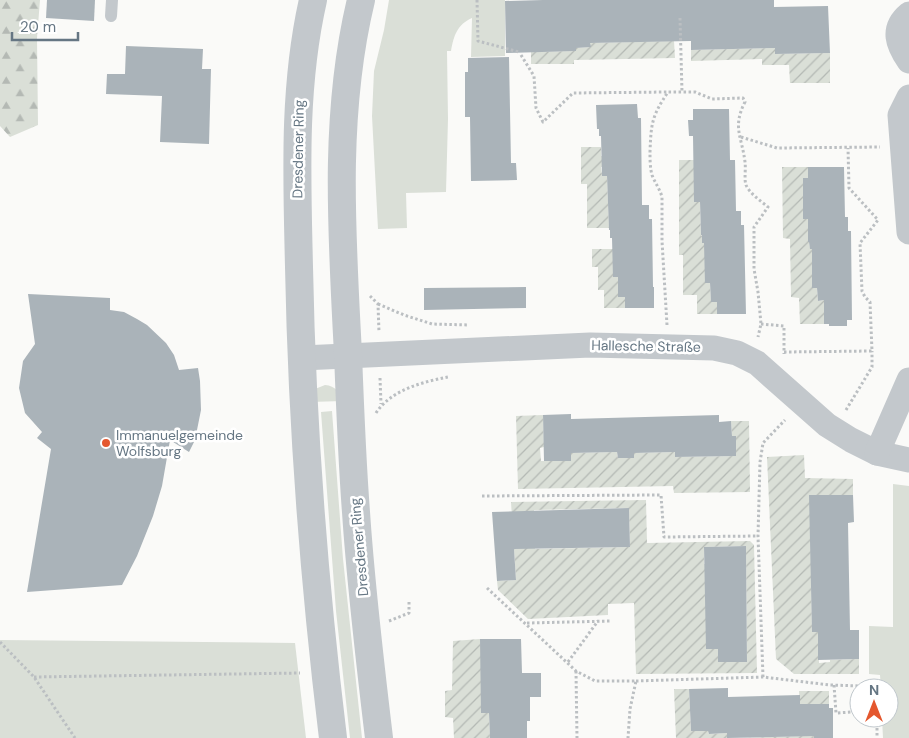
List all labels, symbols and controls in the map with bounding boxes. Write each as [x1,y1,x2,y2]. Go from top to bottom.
scale bar [12,10,79,42]
text: 20 m [20,17,56,37]
street label: Dresdener Ring [288,99,308,198]
street label: Hallesche Straße [591,336,701,356]
place label: Immanuelgemeinde Wolfsburg [116,426,243,460]
marker: Immanuelgemeinde Wolfsburg [100,437,112,449]
street label: Dresdener Ring [346,497,372,597]
north arrow [849,678,899,728]
text: N [869,681,879,699]

